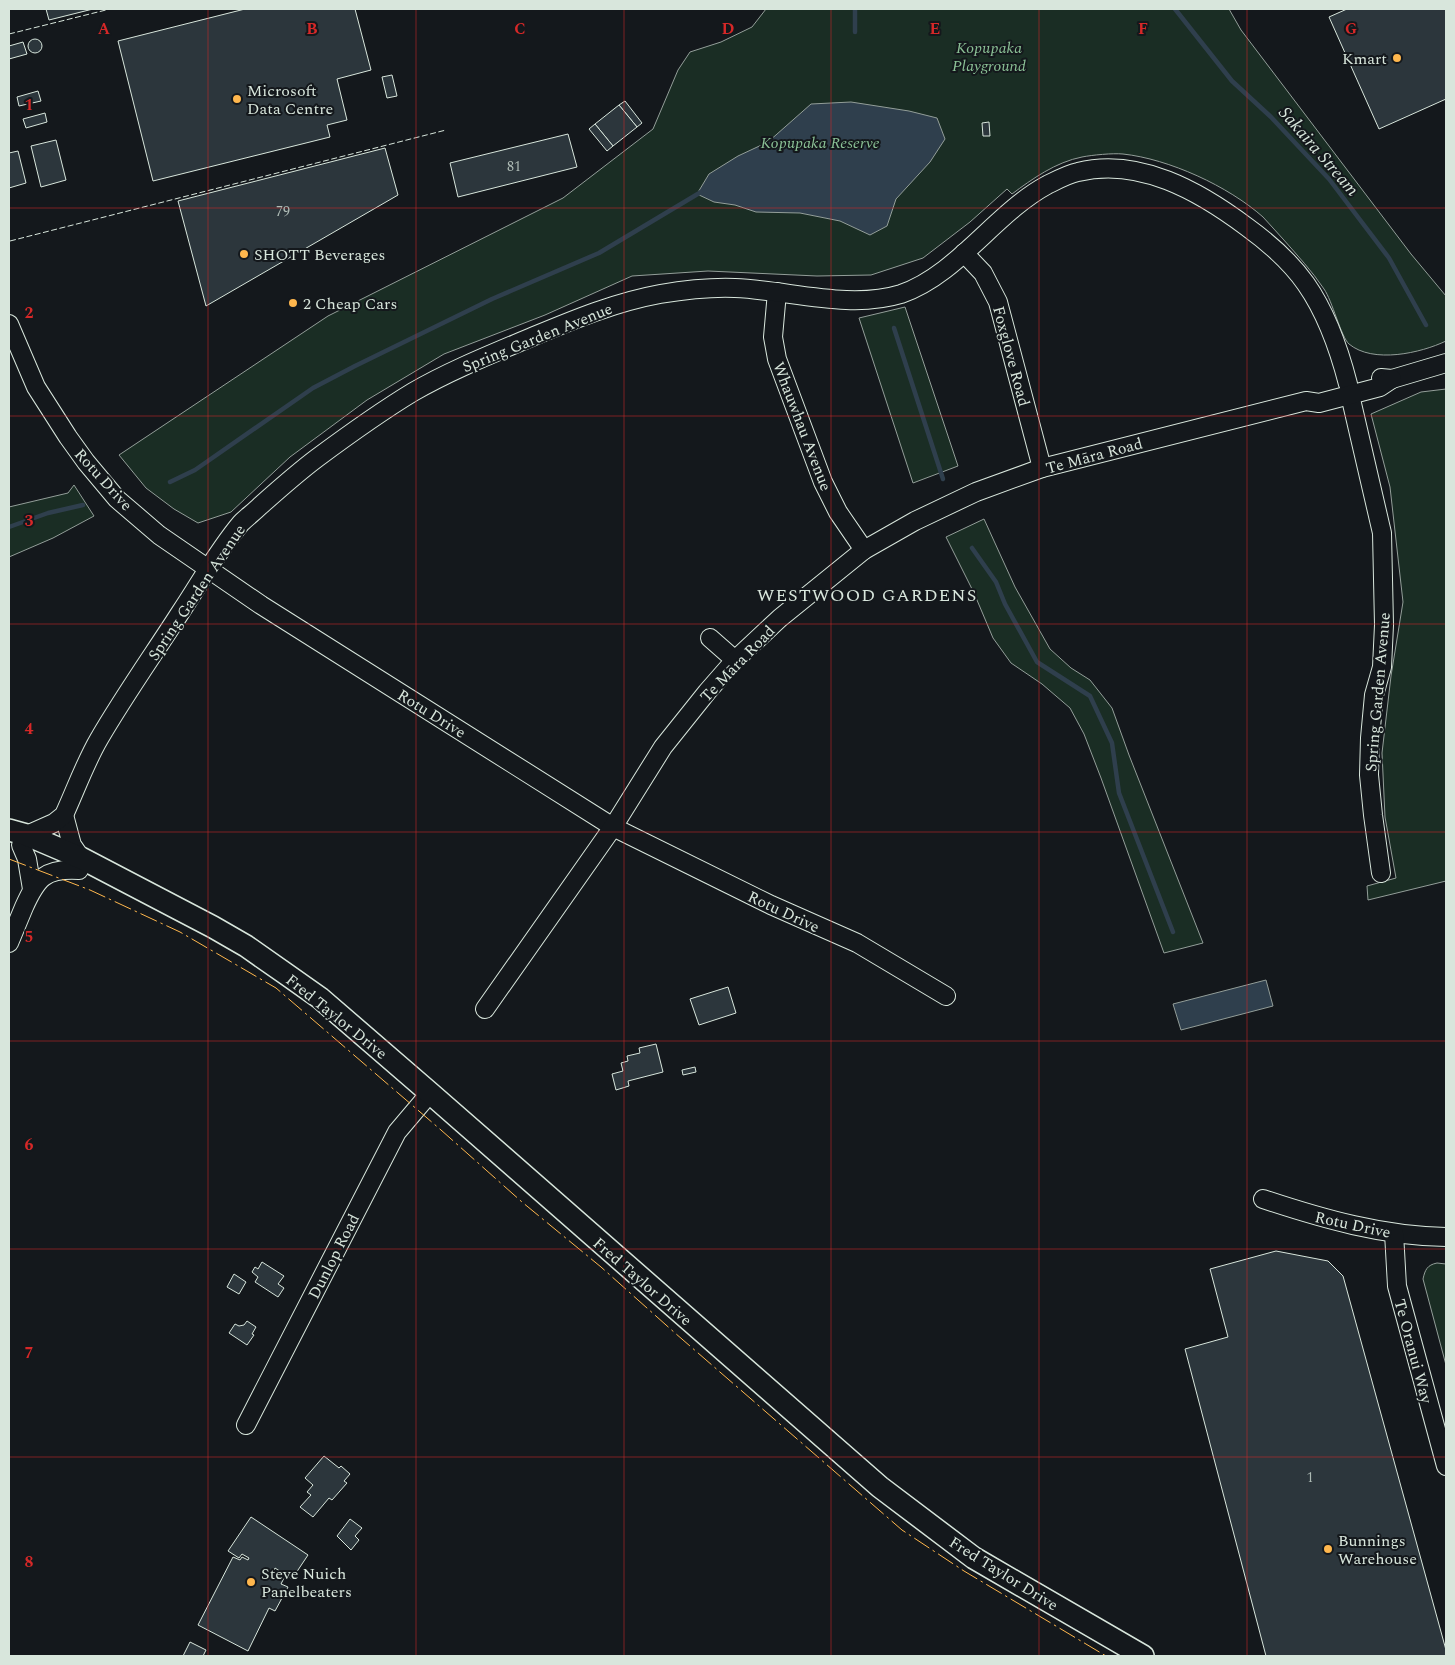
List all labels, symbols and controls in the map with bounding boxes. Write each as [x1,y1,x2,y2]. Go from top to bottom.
text: A [98,17,111,41]
text: B [306,17,318,41]
text: C [514,17,526,41]
text: D [722,17,735,41]
text: E [930,17,940,41]
text: F [1138,17,1148,41]
text: G [1345,17,1357,41]
park label: Kopupaka Playground [952,36,1026,78]
place label: Kmart [1342,47,1387,71]
marker: Kmart [1391,52,1403,64]
place label: Microsoft Data Centre [247,79,333,121]
text: 1 [25,93,33,117]
marker: Microsoft Data Centre [231,93,243,105]
water label: Sakaira Stream [1272,100,1365,202]
park label: Kopupaka Reserve [760,131,880,155]
house number: 81 [507,156,521,177]
house number: 79 [276,201,290,222]
place label: SHOTT Beverages [254,243,385,267]
marker: SHOTT Beverages [238,248,250,260]
place label: 2 Cheap Cars [303,292,397,316]
marker: 2 Cheap Cars [287,297,299,309]
street label: Spring Garden Avenue [459,297,616,379]
text: 2 [25,301,34,325]
street label: Foxglove Road [986,303,1036,409]
street label: Whauwhau Avenue [766,358,838,494]
street label: Te Māra Road [1043,432,1145,480]
street label: Rotu Drive [69,443,138,516]
text: 3 [25,509,34,533]
street label: Spring Garden Avenue [142,519,252,666]
district label: WESTWOOD GARDENS [757,582,977,609]
street label: Spring Garden Avenue [1359,611,1397,773]
street label: Te Māra Road [695,620,781,708]
street label: Rotu Drive [392,683,470,744]
text: 4 [25,717,34,741]
street label: Rotu Drive [744,885,824,939]
text: 5 [25,925,33,949]
street label: Fred Taylor Drive [280,968,392,1065]
text: 6 [25,1133,34,1157]
street label: Rotu Drive [1313,1205,1393,1245]
street label: Dunlop Road [302,1209,366,1303]
street label: Fred Taylor Drive [587,1232,697,1332]
street label: Te Oranui Way [1388,1296,1439,1407]
text: 7 [25,1341,34,1365]
house number: 1 [1307,1467,1314,1488]
place label: Bunnings Warehouse [1338,1529,1417,1571]
street label: Fred Taylor Drive [944,1531,1063,1617]
marker: Bunnings Warehouse [1322,1543,1334,1555]
text: 8 [25,1550,34,1574]
place label: Steve Nuich Panelbeaters [261,1562,352,1604]
marker: Steve Nuich Panelbeaters [245,1576,257,1588]

